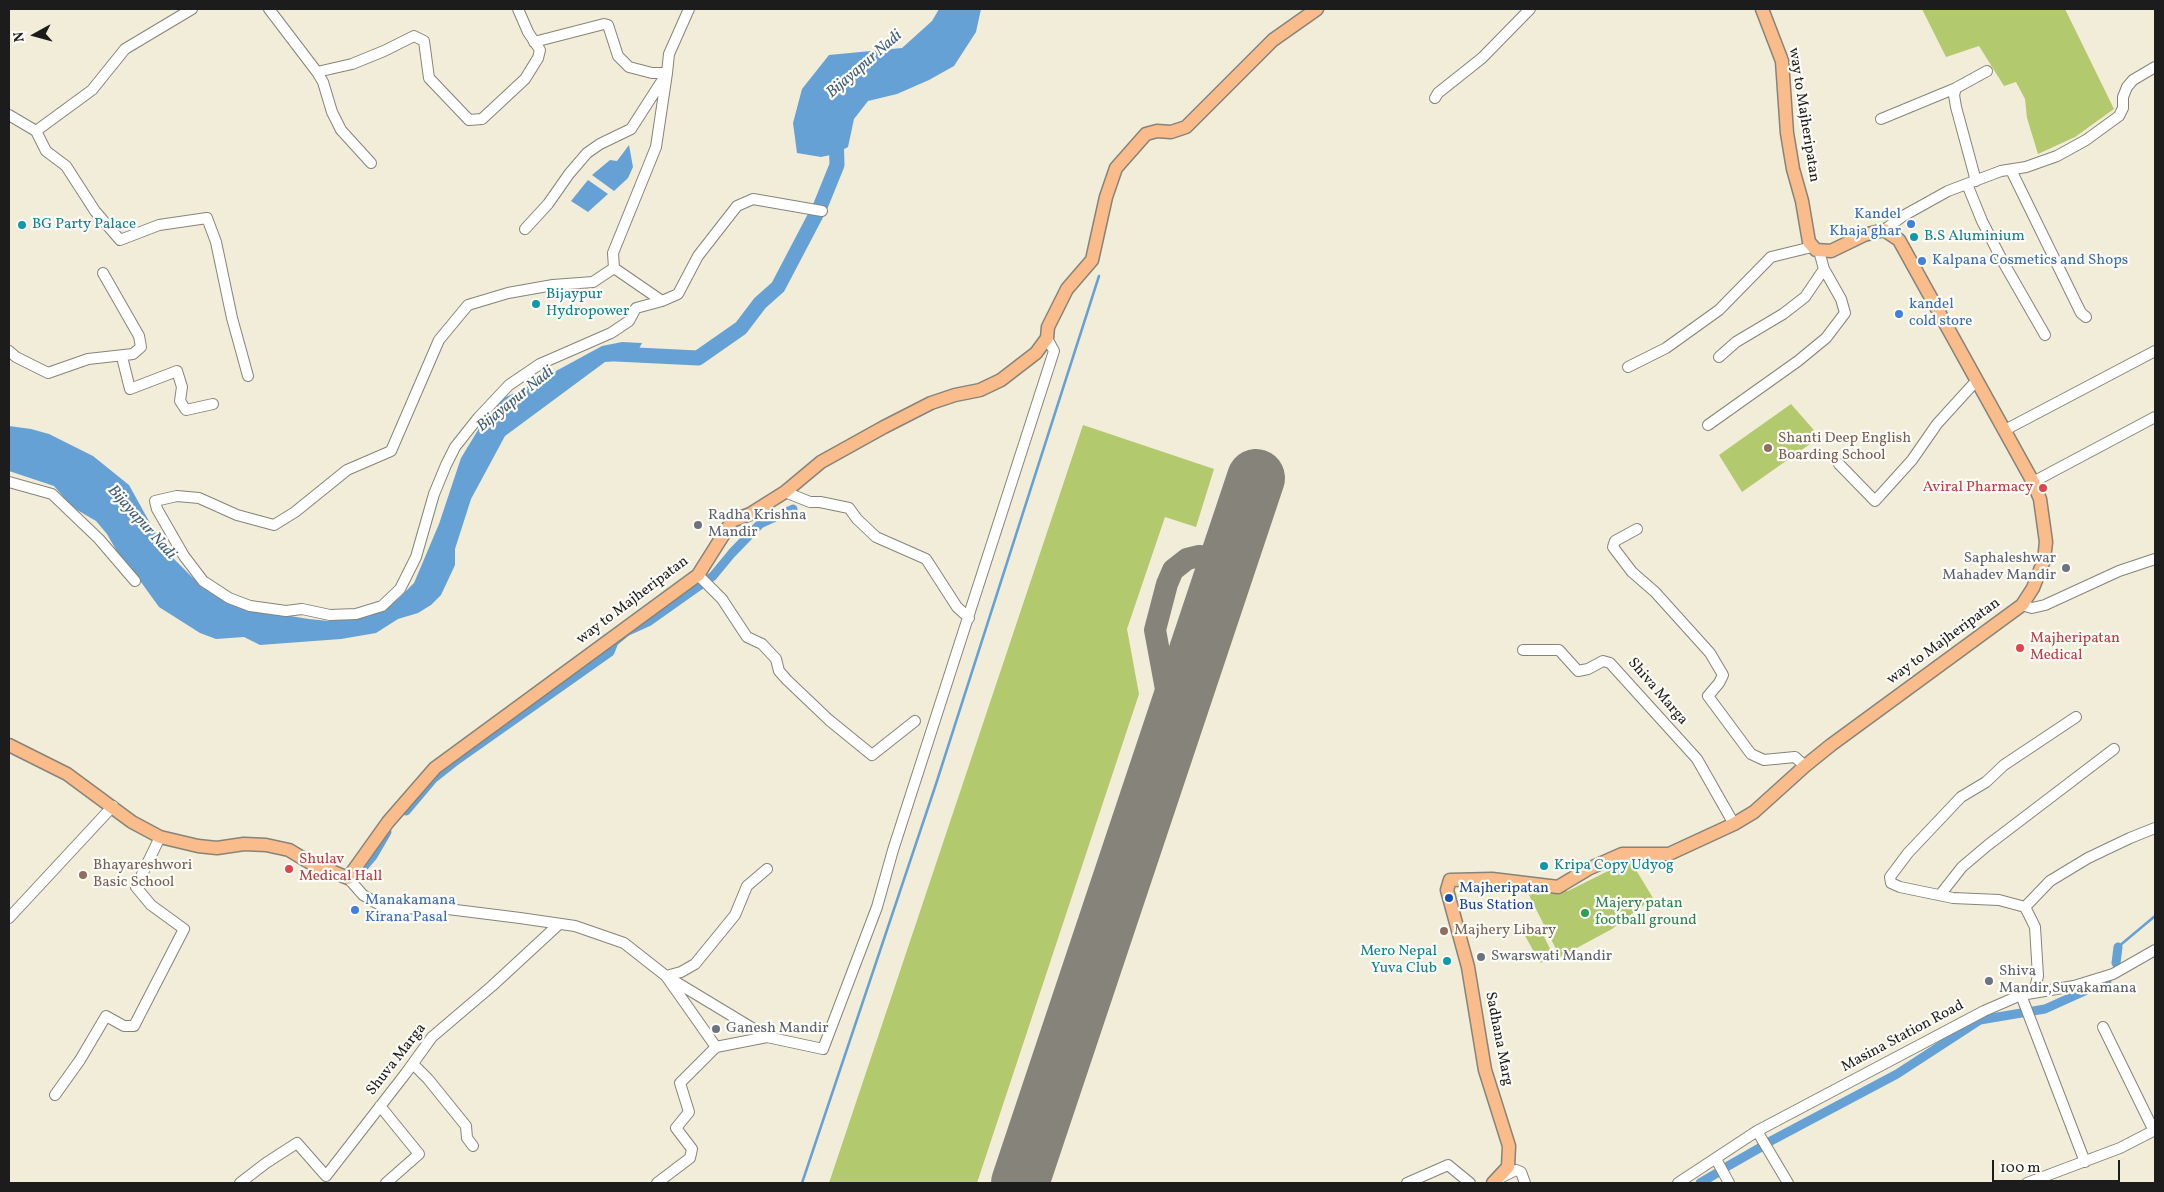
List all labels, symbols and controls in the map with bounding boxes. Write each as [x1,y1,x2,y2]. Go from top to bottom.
north arrow [10,10,60,60]
water label: Bijayapur Nadi [823,27,907,103]
text: N [10,31,30,43]
street label: way to Majheripatan [1783,46,1823,184]
place label: Kandel Khaja ghar [1829,206,1901,241]
place label: BG Party Palace [32,216,136,234]
marker: Kandel Khaja ghar [1905,218,1917,230]
marker: BG Party Palace [16,219,28,231]
place label: B.S Aluminium [1924,228,2025,246]
marker: B.S Aluminium [1908,231,1920,243]
place label: Kalpana Cosmetics and Shops [1932,252,2128,270]
marker: Kalpana Cosmetics and Shops [1916,255,1928,267]
place label: Bijaypur Hydropower [546,286,629,321]
place label: kandel cold store [1909,296,1972,331]
marker: Bijaypur Hydropower [530,298,542,310]
marker: kandel cold store [1893,308,1905,320]
water label: Bijayapur Nadi [474,363,558,437]
place label: Shanti Deep English Boarding School [1778,430,1911,465]
marker: Shanti Deep English Boarding School [1762,442,1774,454]
place label: Aviral Pharmacy [1923,479,2033,497]
water label: Bijayapur Nadi [103,482,179,564]
marker: Aviral Pharmacy [2037,482,2049,494]
place label: Radha Krishna Mandir [708,507,806,542]
marker: Radha Krishna Mandir [692,519,704,531]
place label: Saphaleshwar Mahadev Mandir [1942,550,2056,585]
street label: way to Majheripatan [573,553,693,649]
marker: Saphaleshwar Mahadev Mandir [2060,562,2072,574]
street label: way to Majheripatan [1884,595,2004,689]
place label: Majheripatan Medical [2030,630,2120,665]
marker: Majheripatan Medical [2014,642,2026,654]
street label: Shiva Marga [1623,655,1691,729]
place label: Shulav Medical Hall [299,851,382,886]
place label: Bhayareshwori Basic School [93,857,192,892]
place label: Kripa Copy Udyog [1554,857,1674,875]
marker: Kripa Copy Udyog [1538,860,1550,872]
marker: Shulav Medical Hall [283,863,295,875]
marker: Bhayareshwori Basic School [77,869,89,881]
place label: Majheripatan Bus Station [1459,880,1549,915]
place label: Manakamana Kirana Pasal [365,892,456,927]
marker: Majheripatan Bus Station [1443,892,1455,904]
place label: Majery patan football ground [1595,895,1697,930]
marker: Manakamana Kirana Pasal [349,904,361,916]
marker: Majery patan football ground [1579,907,1591,919]
place label: Majhery Libary [1454,922,1556,940]
marker: Majhery Libary [1438,925,1450,937]
place label: Mero Nepal Yuva Club [1360,943,1437,978]
place label: Swarswati Mandir [1491,948,1612,966]
marker: Swarswati Mandir [1475,951,1487,963]
marker: Mero Nepal Yuva Club [1441,955,1453,967]
place label: Shiva Mandir,Suvakamana [1999,963,2136,998]
marker: Shiva Mandir,Suvakamana [1983,975,1995,987]
street label: Sadhana Marg [1480,990,1516,1088]
street label: Masina Station Road [1839,997,1967,1077]
street label: Shuva Marga [363,1020,431,1100]
place label: Ganesh Mandir [726,1020,829,1038]
marker: Ganesh Mandir [710,1023,722,1035]
scale bar [1994,1150,2122,1182]
text: 100 m [2000,1158,2040,1179]

